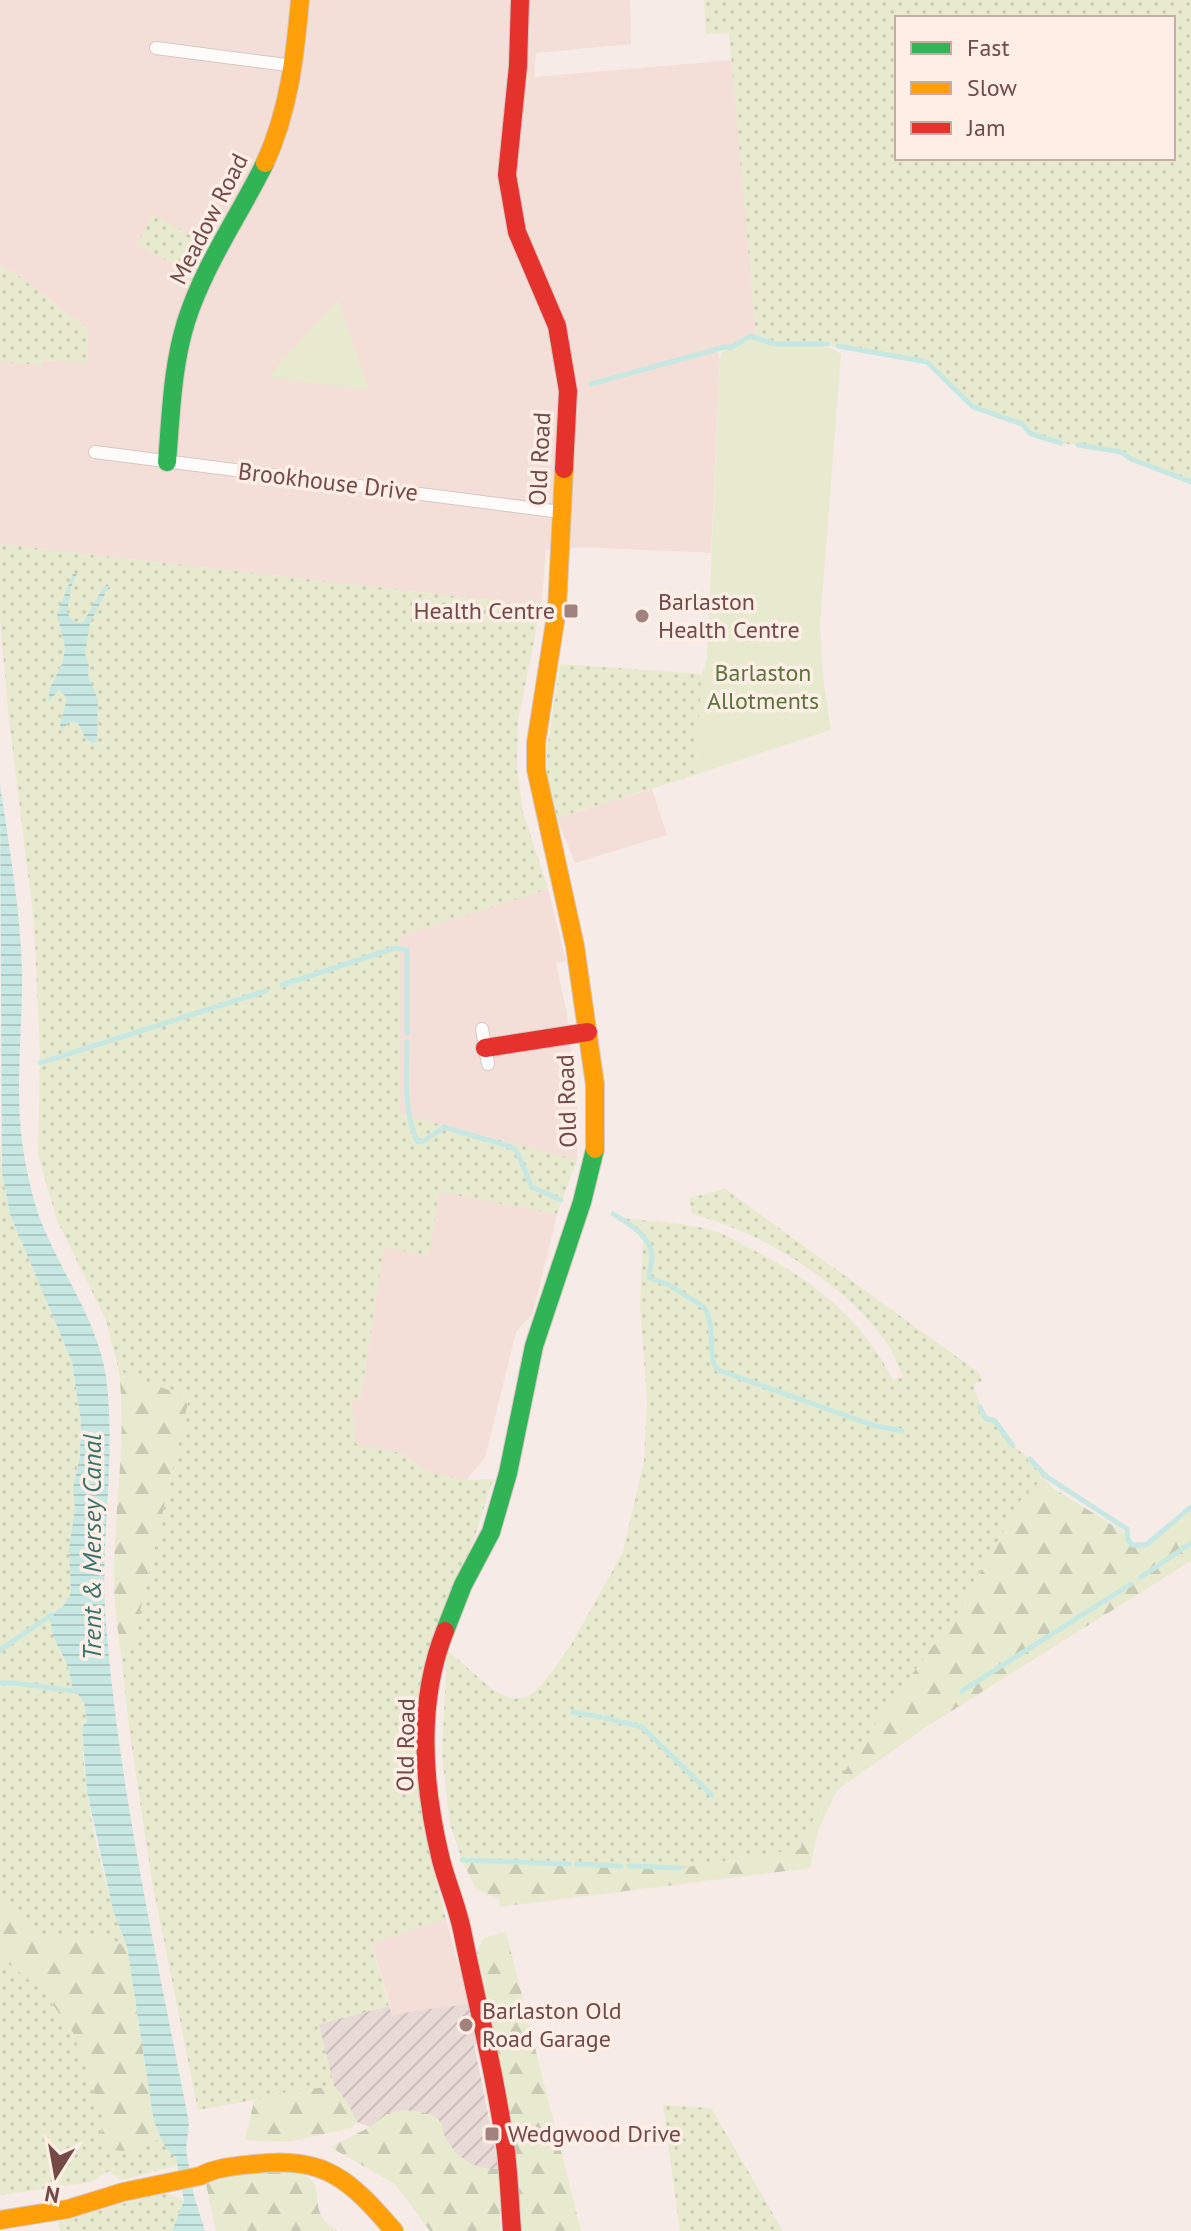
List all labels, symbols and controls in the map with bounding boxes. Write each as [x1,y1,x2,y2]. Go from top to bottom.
legend [895,16,1175,160]
text: Fast [967,32,1010,63]
text: Slow [967,72,1017,103]
text: Jam [966,112,1005,143]
street label: Meadow Road [162,148,255,289]
street label: Old Road [522,411,557,507]
street label: Brookhouse Drive [236,455,420,508]
place label: Barlaston Health Centre [658,586,800,645]
place label: Health Centre [413,595,555,626]
marker: Health Centre [562,602,580,620]
marker: Barlaston Health Centre [633,607,651,625]
park label: Barlaston Allotments [707,657,819,716]
street label: Old Road [549,1054,584,1148]
water label: Trent & Mersey Canal [75,1434,108,1660]
street label: Old Road [389,1698,422,1792]
place label: Barlaston Old Road Garage [482,1995,622,2054]
marker: Barlaston Old Road Garage [457,2016,475,2034]
place label: Wedgwood Drive [508,2118,681,2149]
marker: Wedgwood Drive [483,2125,501,2143]
north arrow [16,2135,96,2215]
text: N [42,2180,62,2210]

